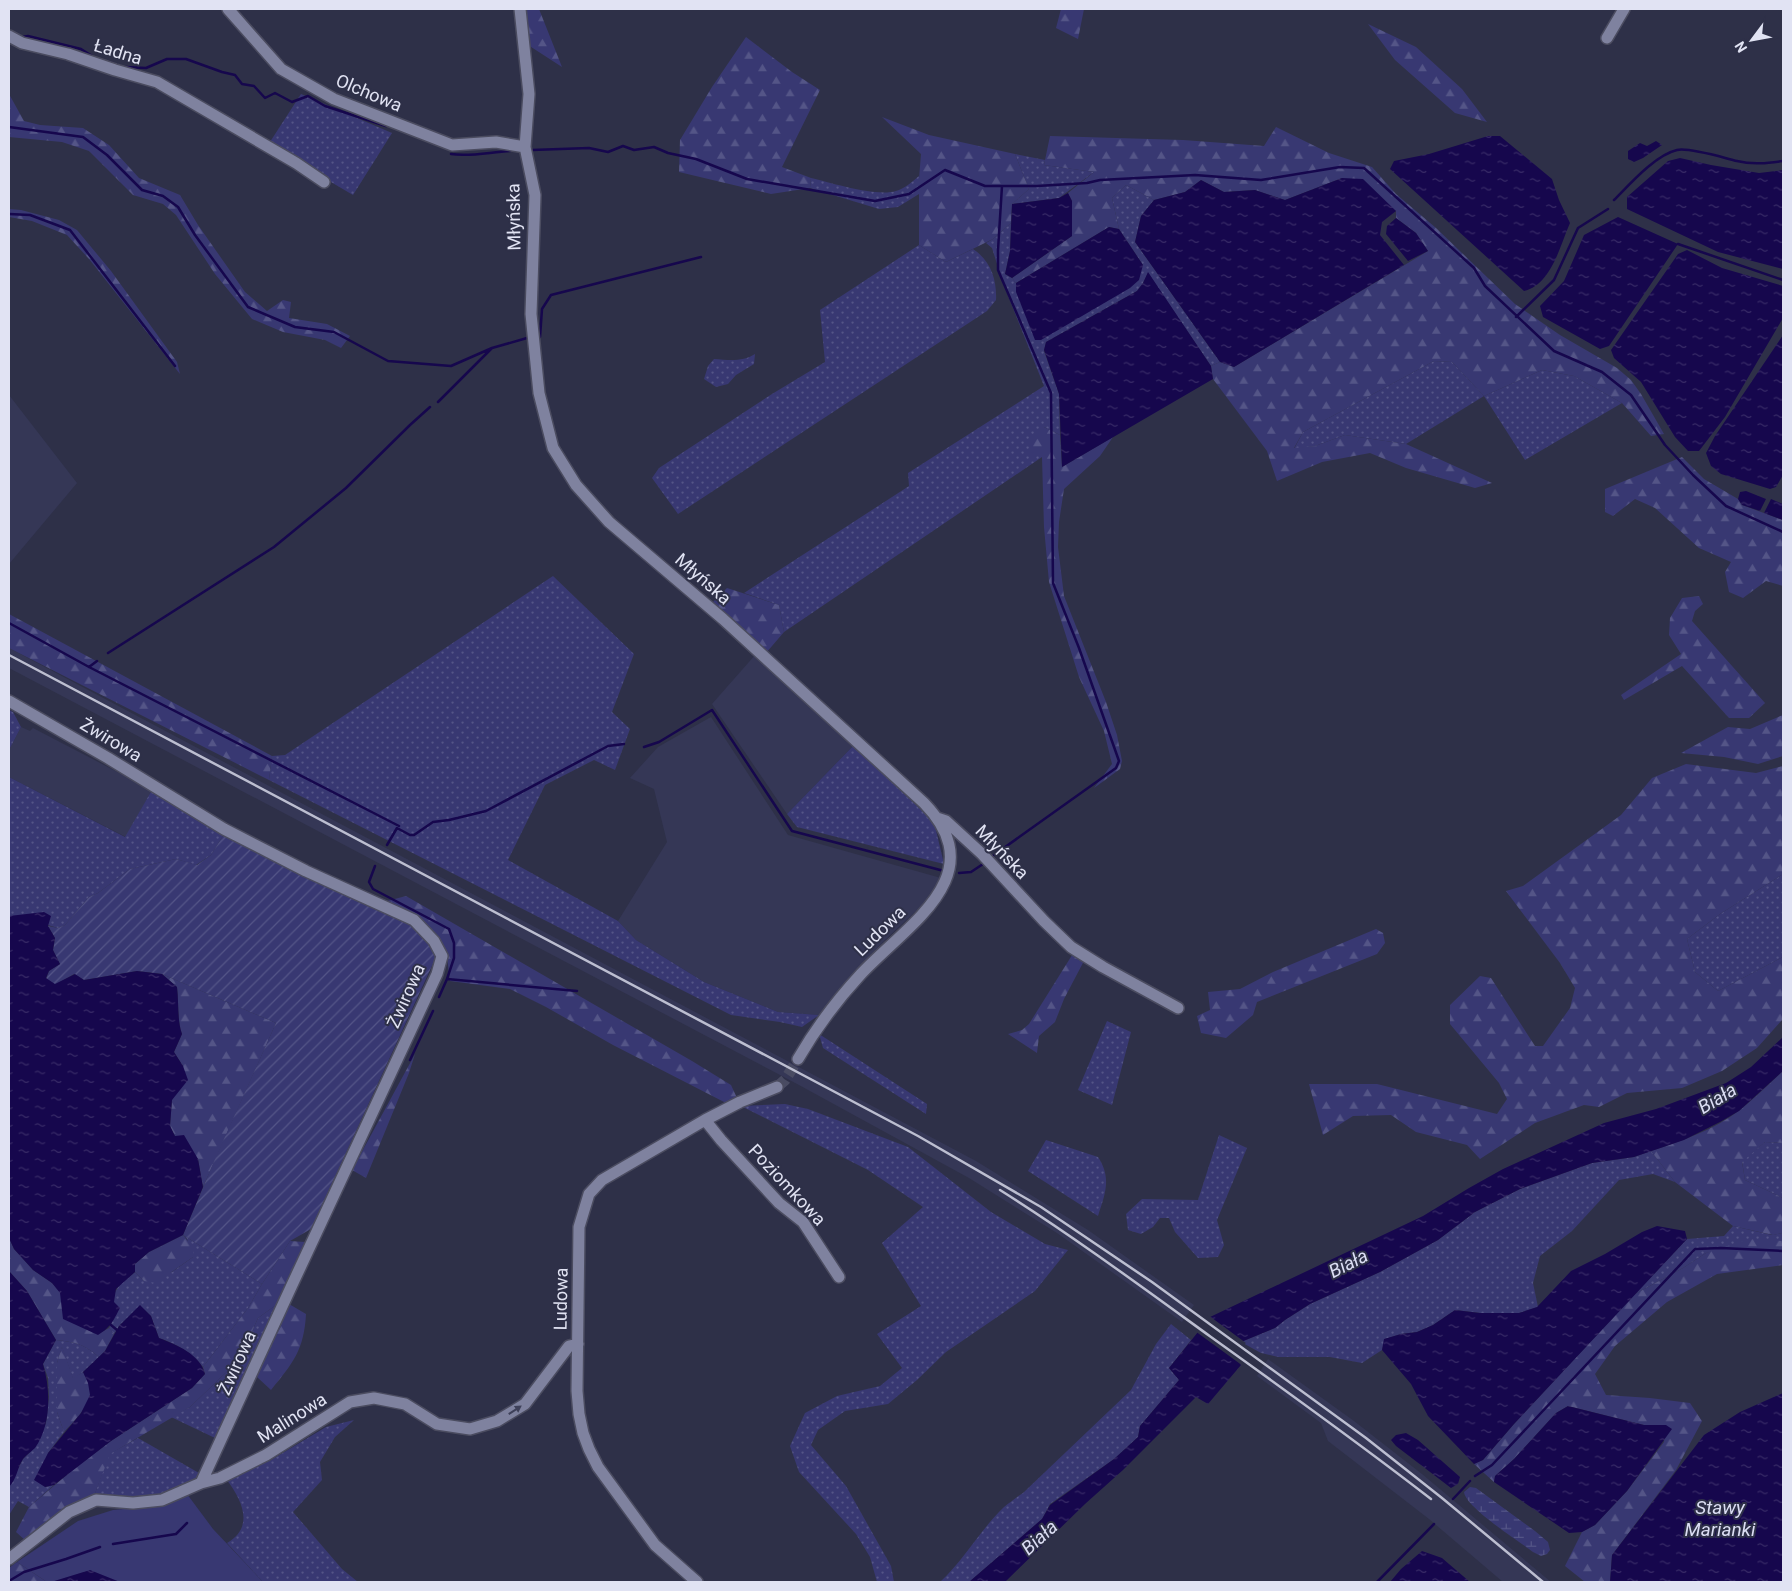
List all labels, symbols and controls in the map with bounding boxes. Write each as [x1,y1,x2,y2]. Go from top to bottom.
north arrow [1727,15,1777,65]
street label: Ładna [91,34,145,69]
text: N [1732,38,1750,55]
street label: Olchowa [333,69,405,116]
street label: Młyńska [502,183,525,251]
street label: Młyńska [671,549,736,609]
street label: Żwirowa [77,713,146,766]
street label: Młyńska [971,820,1033,883]
street label: Ludowa [850,901,910,960]
street label: Żwirowa [382,960,429,1031]
water label: Biała [1694,1078,1741,1119]
street label: Poziomkowa [744,1140,830,1230]
water label: Biała [1325,1244,1372,1283]
street label: Ludowa [549,1267,572,1331]
street label: Żwirowa [213,1327,260,1398]
street label: Malinowa [253,1388,330,1447]
one-way arrow [508,1406,521,1415]
water label: Stawy Marianki [1685,1496,1756,1541]
water label: Biała [1016,1515,1062,1560]

